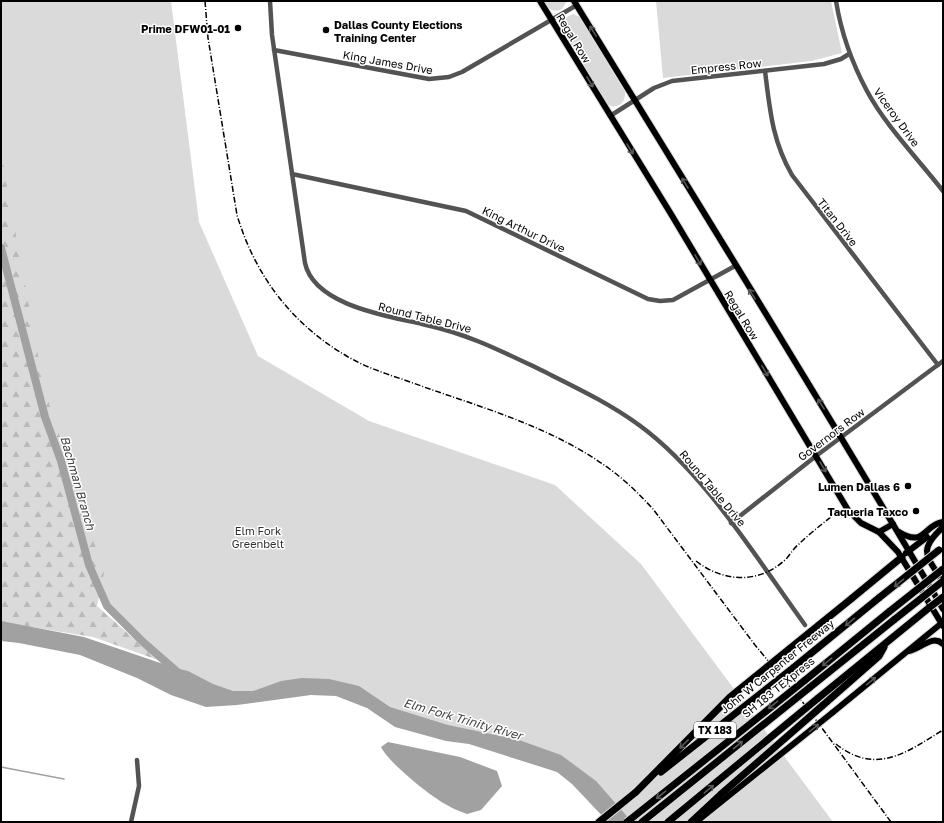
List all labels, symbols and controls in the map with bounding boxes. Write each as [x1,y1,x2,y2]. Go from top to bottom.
street label: Regal Row [554,11,594,65]
place label: Dallas County Elections Training Center [334,18,463,44]
place label: Prime DFW01-01 [141,22,230,35]
marker: Prime DFW01-01 [233,23,243,33]
marker: Dallas County Elections Training Center [321,25,331,35]
one-way arrow [588,25,596,37]
street label: King James Drive [342,48,434,76]
street label: Empress Row [690,56,762,76]
one-way arrow [586,76,594,88]
street label: Viceroy Drive [871,85,923,149]
one-way arrow [627,143,635,155]
one-way arrow [681,177,689,189]
street label: Titan Drive [815,195,861,249]
street label: King Arthur Drive [480,203,568,255]
one-way arrow [694,254,702,266]
street label: Regal Row [722,288,762,342]
one-way arrow [748,288,756,300]
street label: Round Table Drive [377,299,473,335]
one-way arrow [761,365,769,377]
one-way arrow [817,399,825,410]
street label: Governors Row [795,405,867,463]
water label: Bachman Branch [57,434,99,532]
street label: Round Table Drive [677,447,749,529]
one-way arrow [819,461,827,473]
place label: Lumen Dallas 6 [818,480,900,493]
marker: Lumen Dallas 6 [903,481,913,491]
place label: Taqueria Taxco [827,505,908,518]
marker: Taqueria Taxco [911,506,921,516]
park label: Elm Fork Greenbelt [232,524,284,550]
one-way arrow [893,578,904,587]
street label: John W Carpenter Freeway [718,616,836,716]
one-way arrow [844,617,855,626]
street label: SH 183 TEXpress [739,654,817,720]
one-way arrow [822,657,832,666]
one-way arrow [866,676,876,685]
water label: Elm Fork Trinity River [402,695,526,744]
one-way arrow [768,701,779,709]
road number: TX 183 [694,722,736,738]
one-way arrow [809,723,819,732]
one-way arrow [679,739,689,749]
one-way arrow [732,741,743,749]
one-way arrow [703,784,714,793]
one-way arrow [655,791,666,799]

